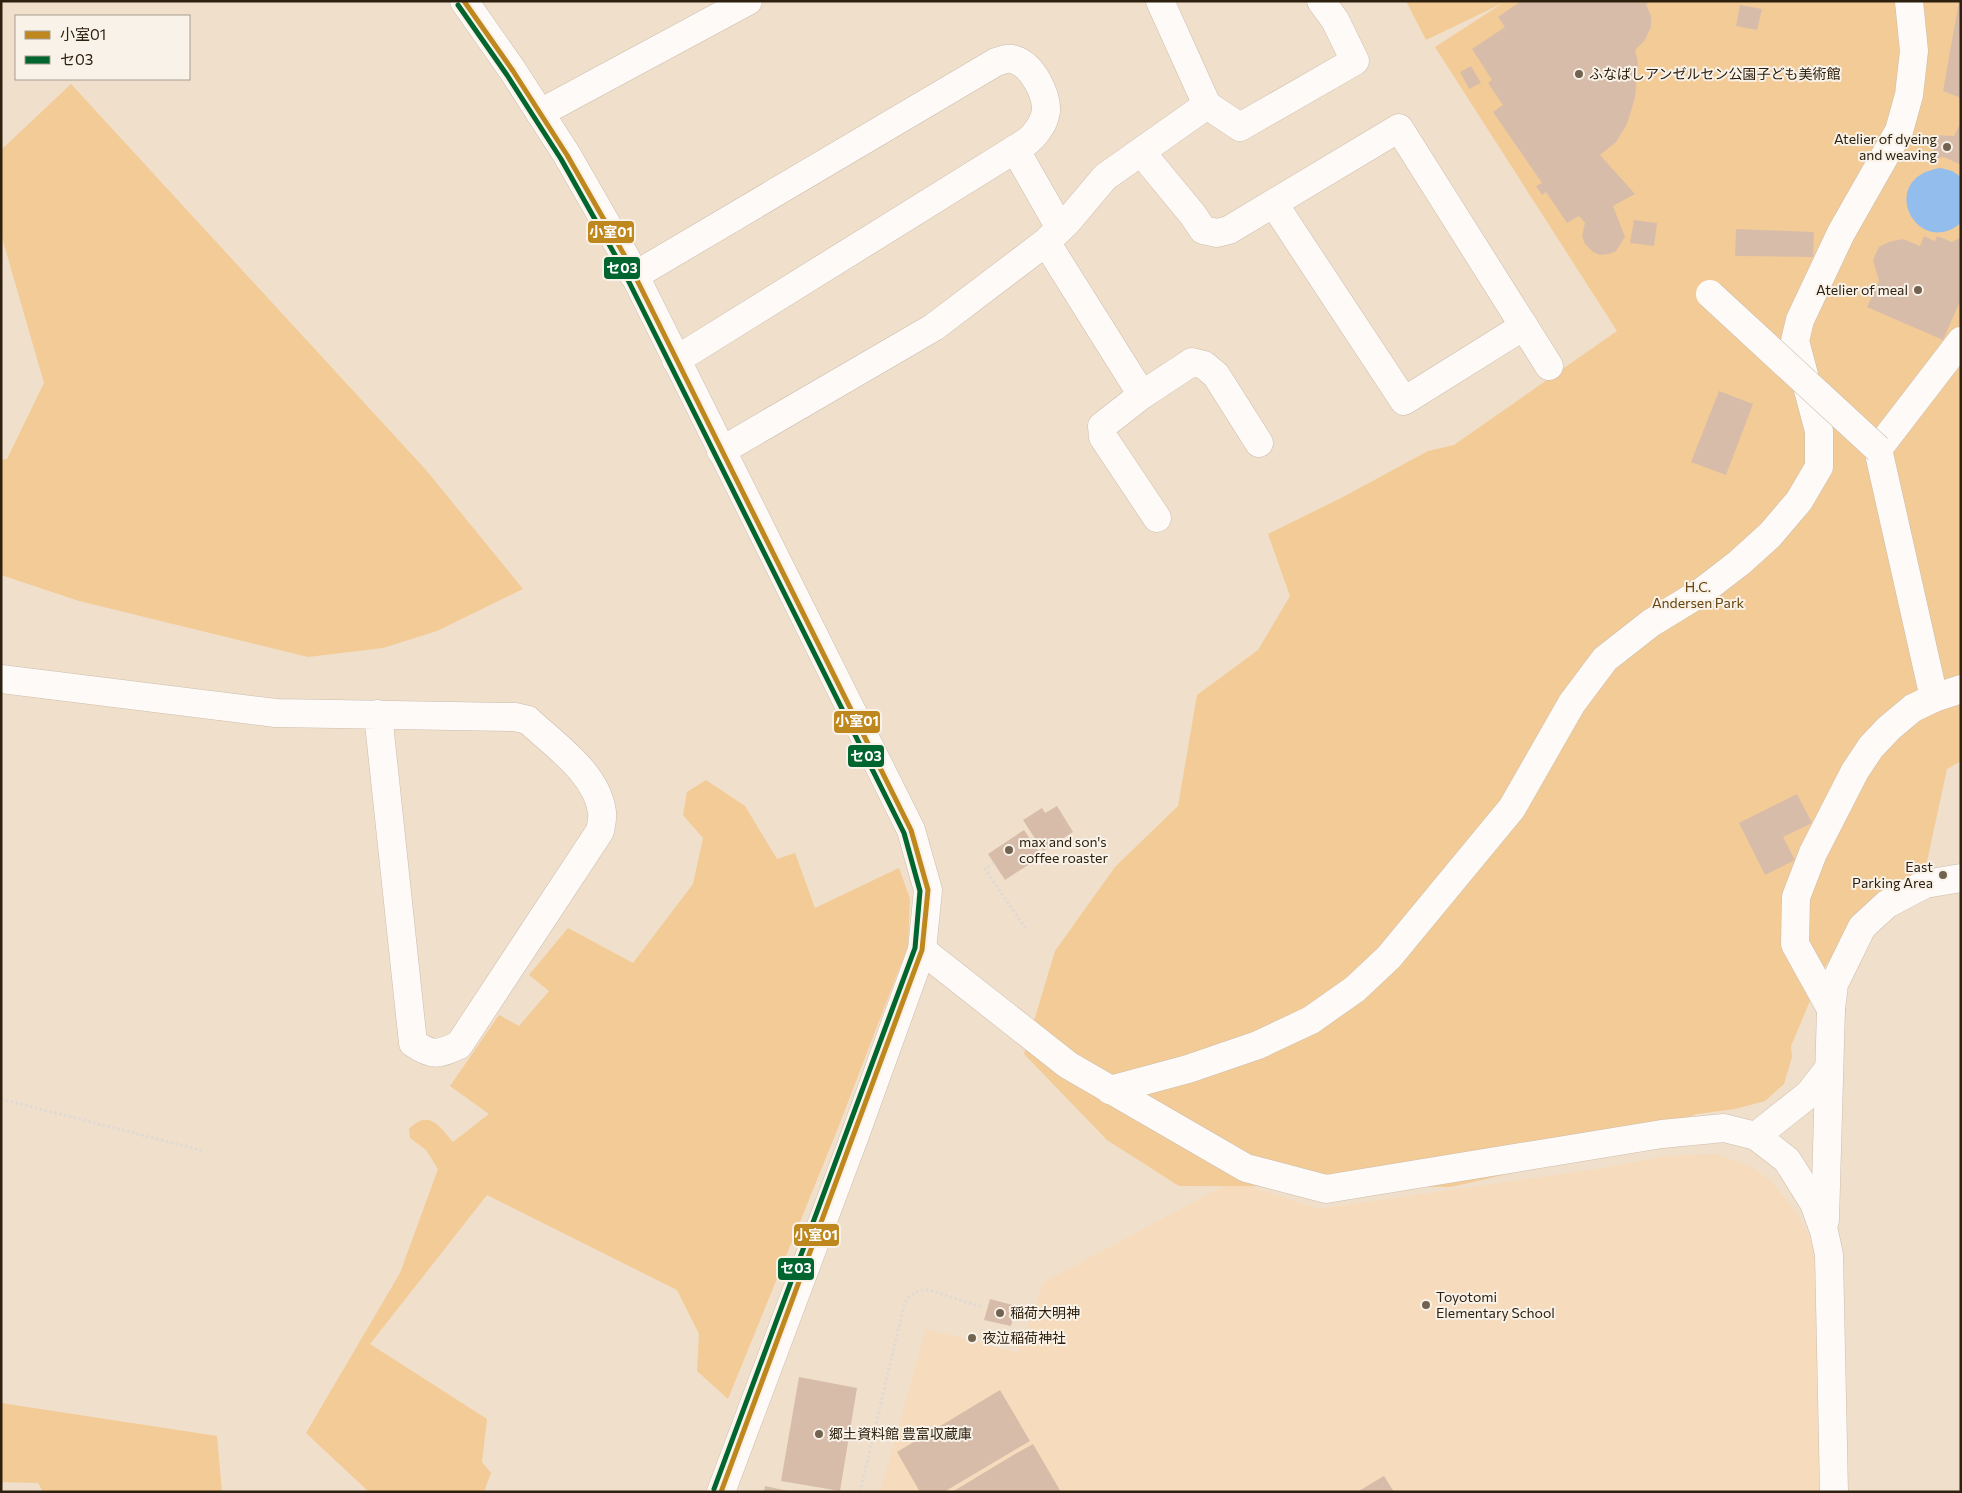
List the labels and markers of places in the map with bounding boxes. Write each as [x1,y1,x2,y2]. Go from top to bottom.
place label: ふなばしアンゼルセン公園子ども美術館 [1589,65,1840,82]
marker: ふなばしアンゼルセン公園子ども美術館 [1573,68,1585,80]
place label: Atelier of dyeing and weaving [1834,130,1937,163]
marker: Atelier of dyeing and weaving [1941,141,1953,153]
place label: Atelier of meal [1816,281,1908,298]
marker: Atelier of meal [1912,284,1924,296]
place label: max and son's coffee roaster [1019,833,1108,866]
marker: max and son's coffee roaster [1003,844,1015,856]
place label: East Parking Area [1852,858,1933,891]
marker: East Parking Area [1937,869,1949,881]
place label: Toyotomi Elementary School [1436,1288,1555,1321]
marker: Toyotomi Elementary School [1420,1299,1432,1311]
place label: 稲荷大明神 [1010,1304,1080,1321]
marker: 稲荷大明神 [994,1307,1006,1319]
place label: 夜泣稲荷神社 [982,1329,1066,1346]
marker: 夜泣稲荷神社 [966,1332,978,1344]
place label: 郷土資料館 豊富収蔵庫 [829,1425,972,1442]
marker: 郷土資料館 豊富収蔵庫 [813,1428,825,1440]

